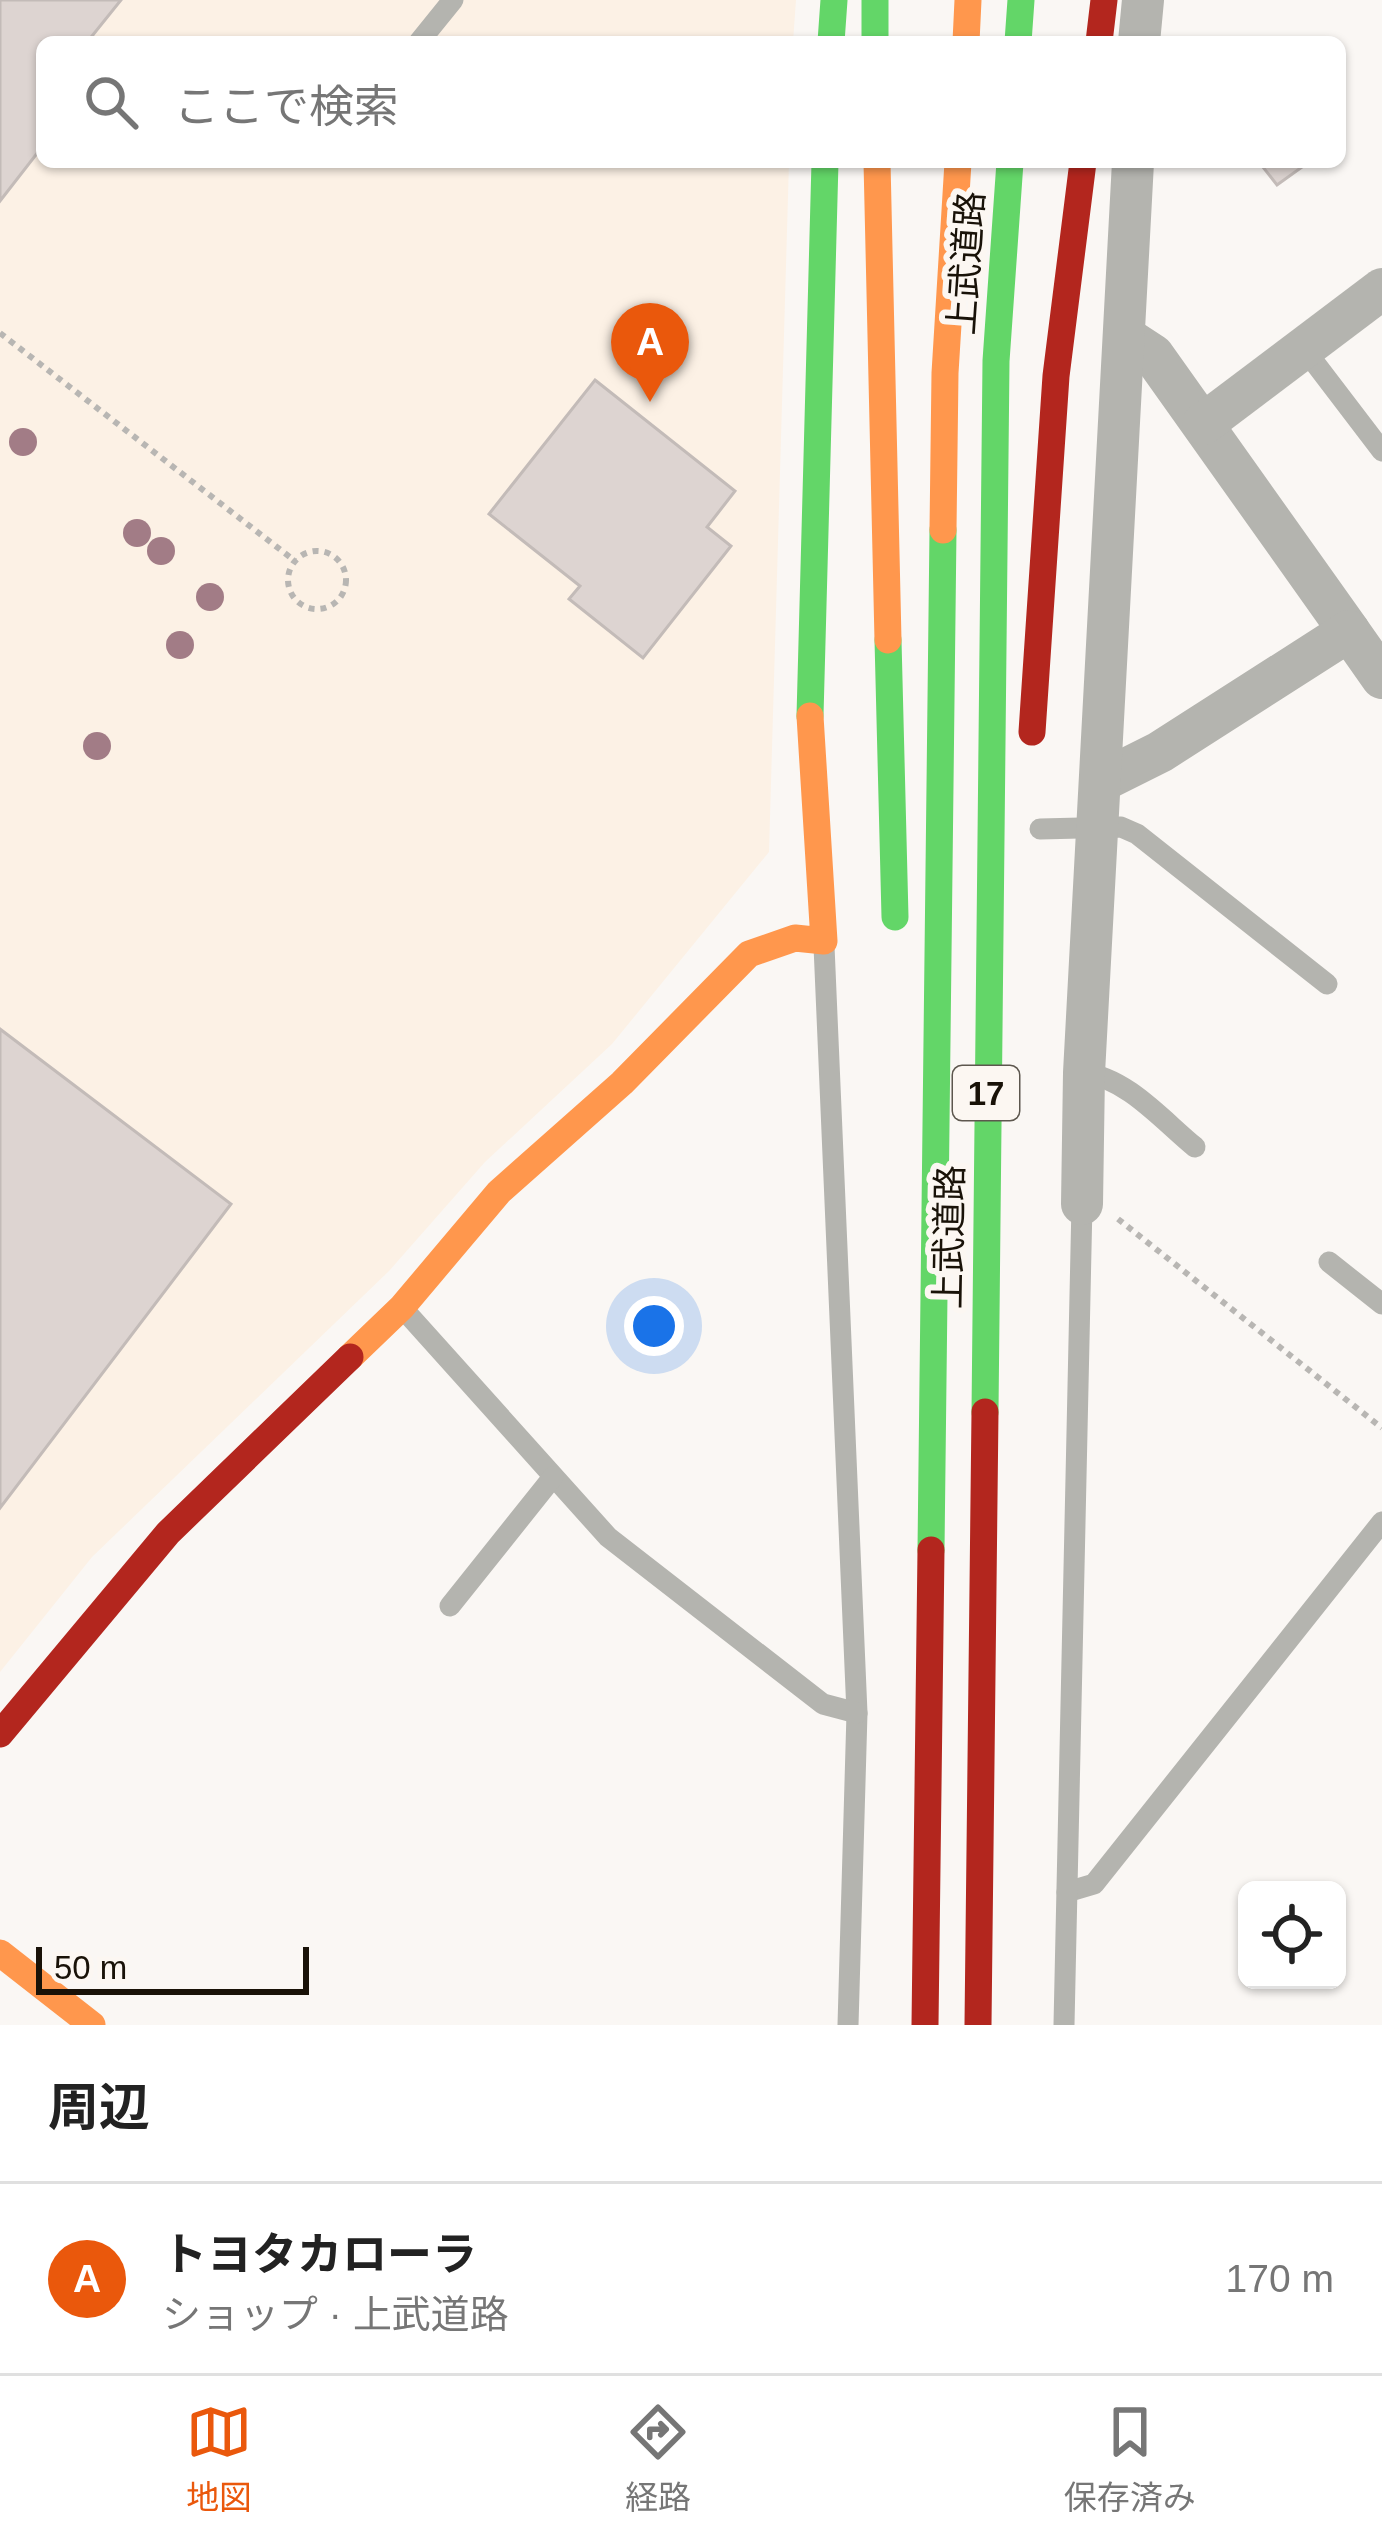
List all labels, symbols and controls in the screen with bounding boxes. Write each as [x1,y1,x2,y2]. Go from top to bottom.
search box [36,36,1346,168]
icon: search [78,69,144,135]
text: ここで検索 [174,81,399,132]
street label: 上武道路 [941,190,991,336]
pin: A [611,303,689,402]
road number: 17 [953,1066,1019,1120]
street label: 上武道路 [927,1165,971,1309]
your location [624,1296,684,1356]
map controls [1238,1881,1346,1989]
button: locate [1238,1881,1346,1989]
scale bar [36,1941,309,1994]
text: 50 m [54,1949,127,1986]
text: 周辺 [48,2079,150,2136]
text: トヨタカローラ [162,2229,477,2280]
text: A [73,2257,101,2300]
text: 170 m [1226,2257,1334,2300]
text: ショップ · 上武道路 [162,2293,509,2336]
tab: 地図 [186,2399,252,2519]
tab: 経路 [625,2399,691,2519]
tab: 保存済み [1064,2399,1196,2519]

